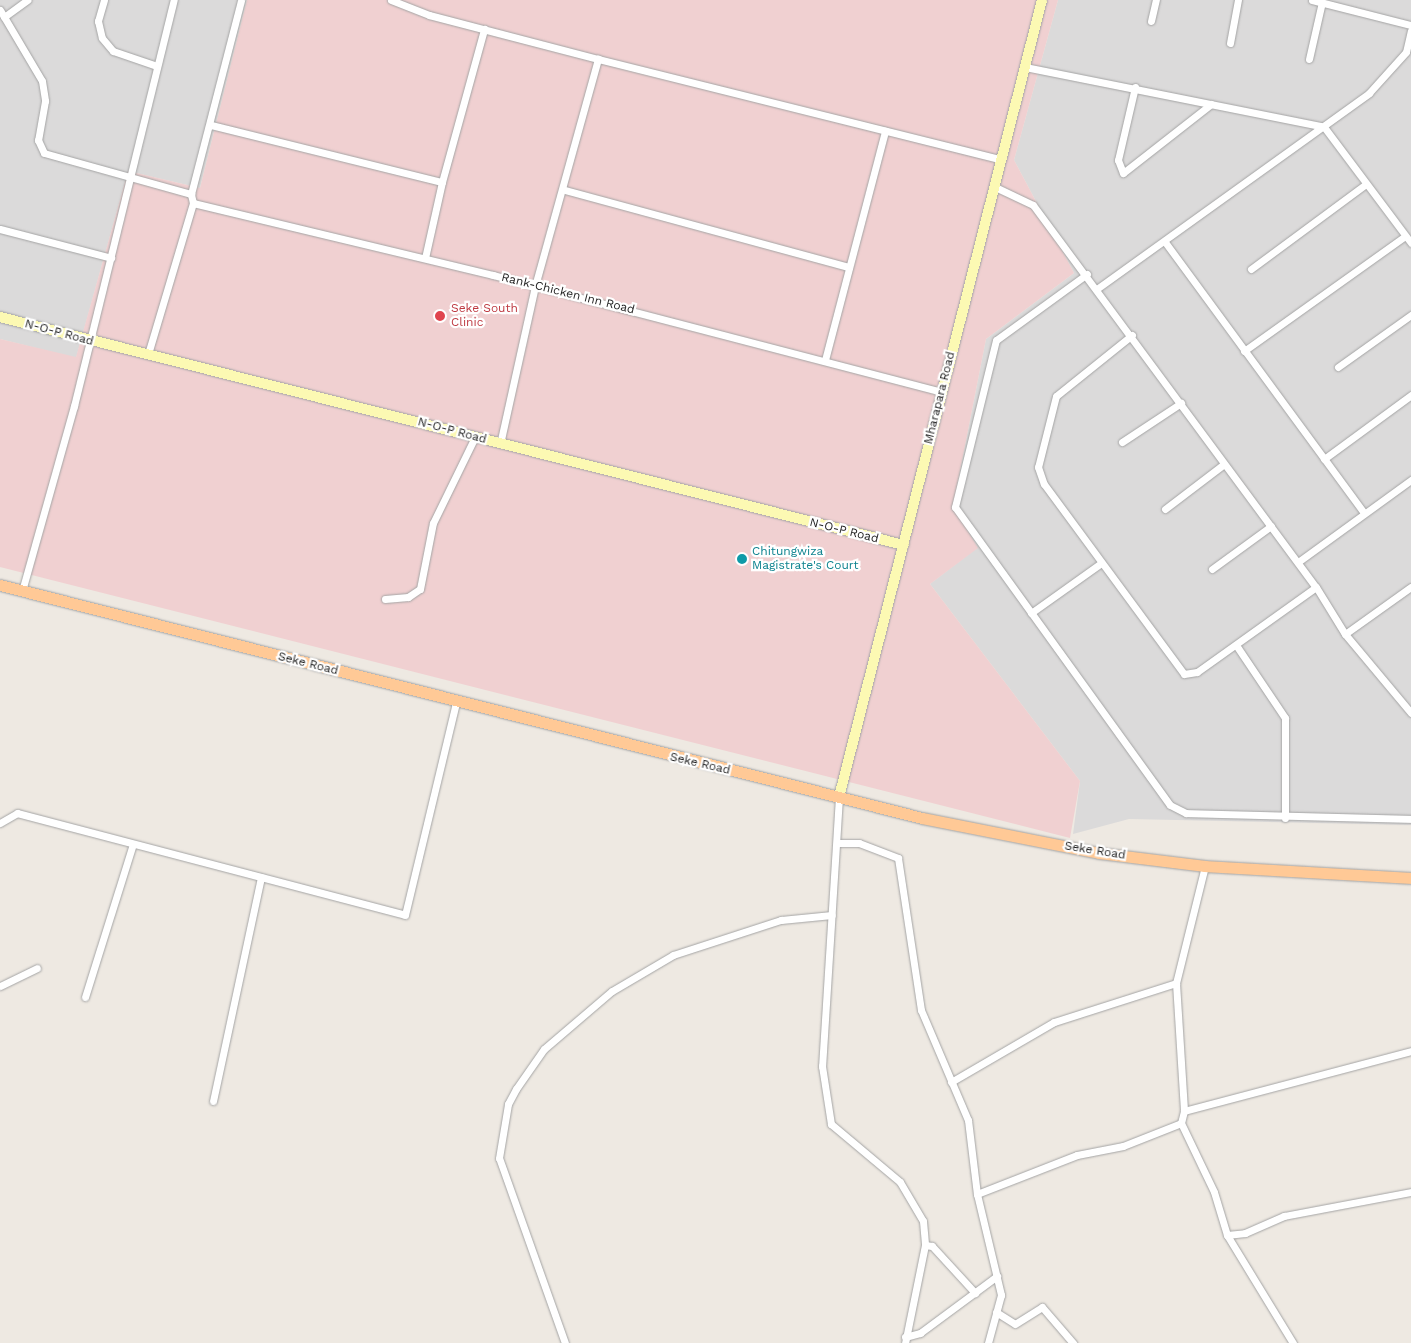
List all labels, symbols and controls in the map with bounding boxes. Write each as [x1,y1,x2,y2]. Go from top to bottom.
street label: Rank-Chicken Inn Road [500,270,636,318]
place label: Seke South Clinic [451,302,518,330]
marker: Seke South Clinic [433,309,447,323]
street label: N-O-P Road [23,317,95,349]
street label: Mharapara Road [922,350,958,446]
street label: N-O-P Road [416,415,488,447]
street label: N-O-P Road [808,515,880,547]
place label: Chitungwiza Magistrate's Court [752,545,858,573]
marker: Chitungwiza Magistrate's Court [736,553,748,565]
street label: Seke Road [276,650,340,678]
street label: Seke Road [668,750,732,778]
street label: Seke Road [1063,839,1127,863]

